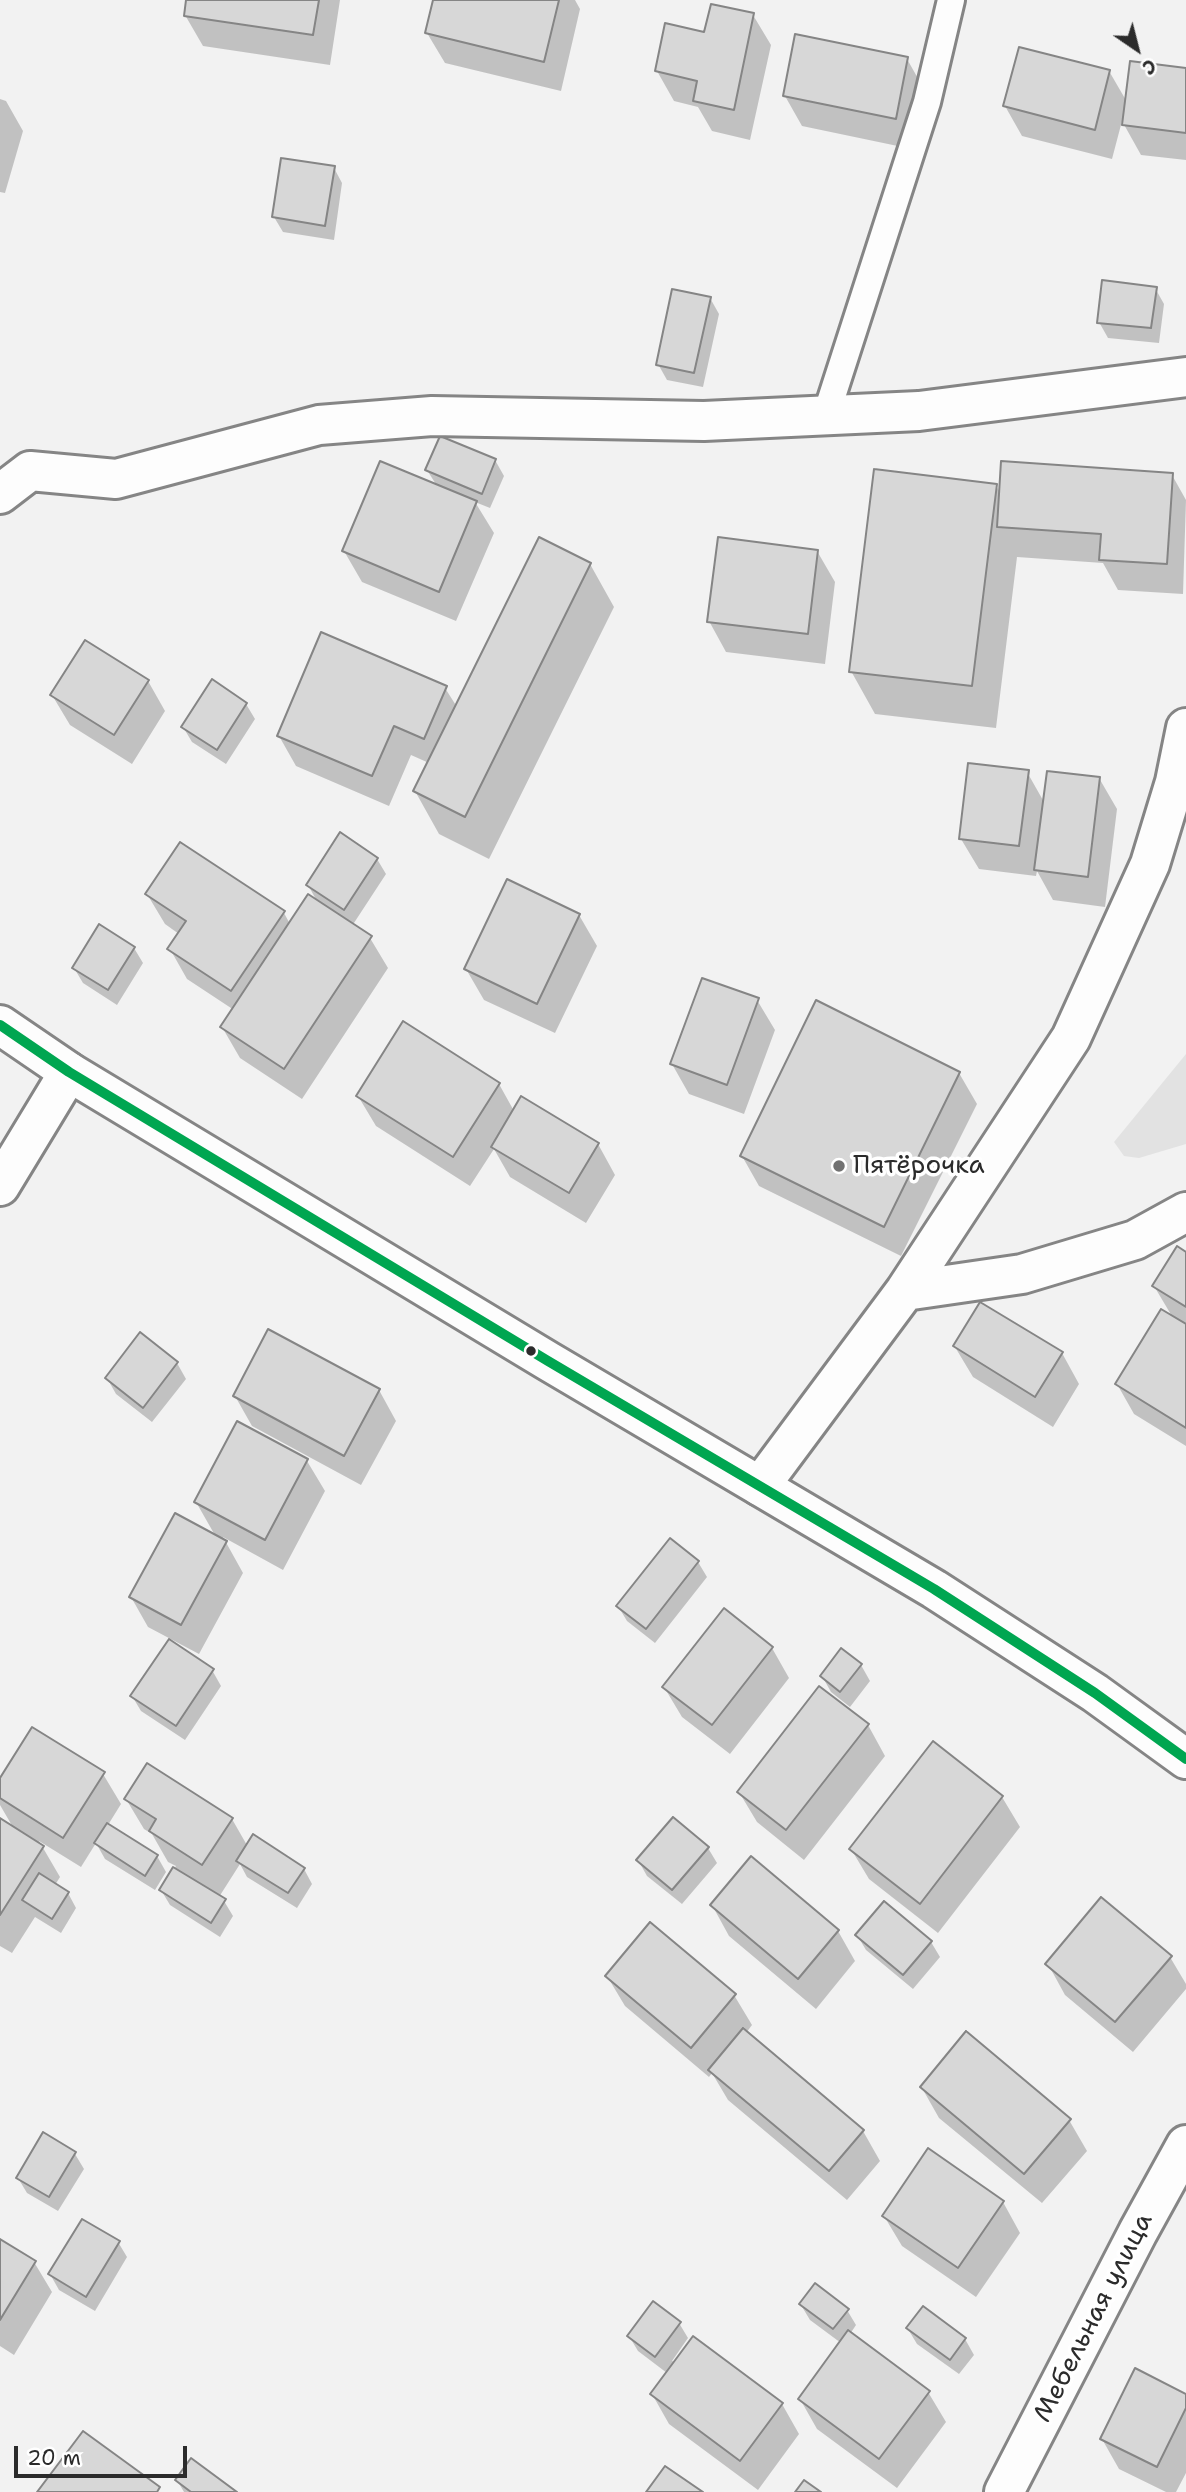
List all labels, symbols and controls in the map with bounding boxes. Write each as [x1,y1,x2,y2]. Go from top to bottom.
north arrow [1102,14,1172,84]
text: С [1137,53,1161,80]
place label: Пятёрочка [853,1150,985,1182]
marker: Пятёрочка [831,1158,847,1174]
unlabelled marker [524,1344,538,1358]
street label: Мебельная улица [1028,2208,1160,2428]
scale bar [18,2432,191,2476]
text: 20 m [27,2444,81,2472]

